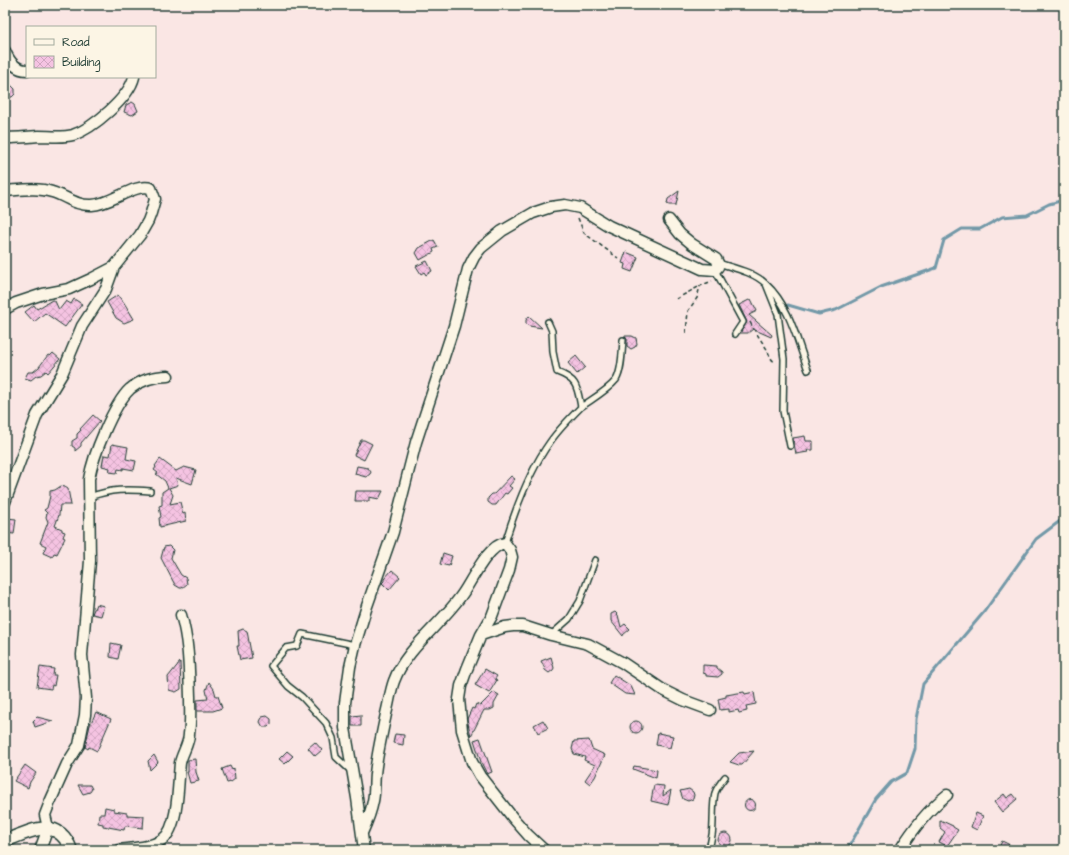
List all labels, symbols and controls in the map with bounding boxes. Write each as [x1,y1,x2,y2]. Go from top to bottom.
legend [26,26,156,78]
text: Road [62,34,90,51]
text: Building [62,54,100,72]

